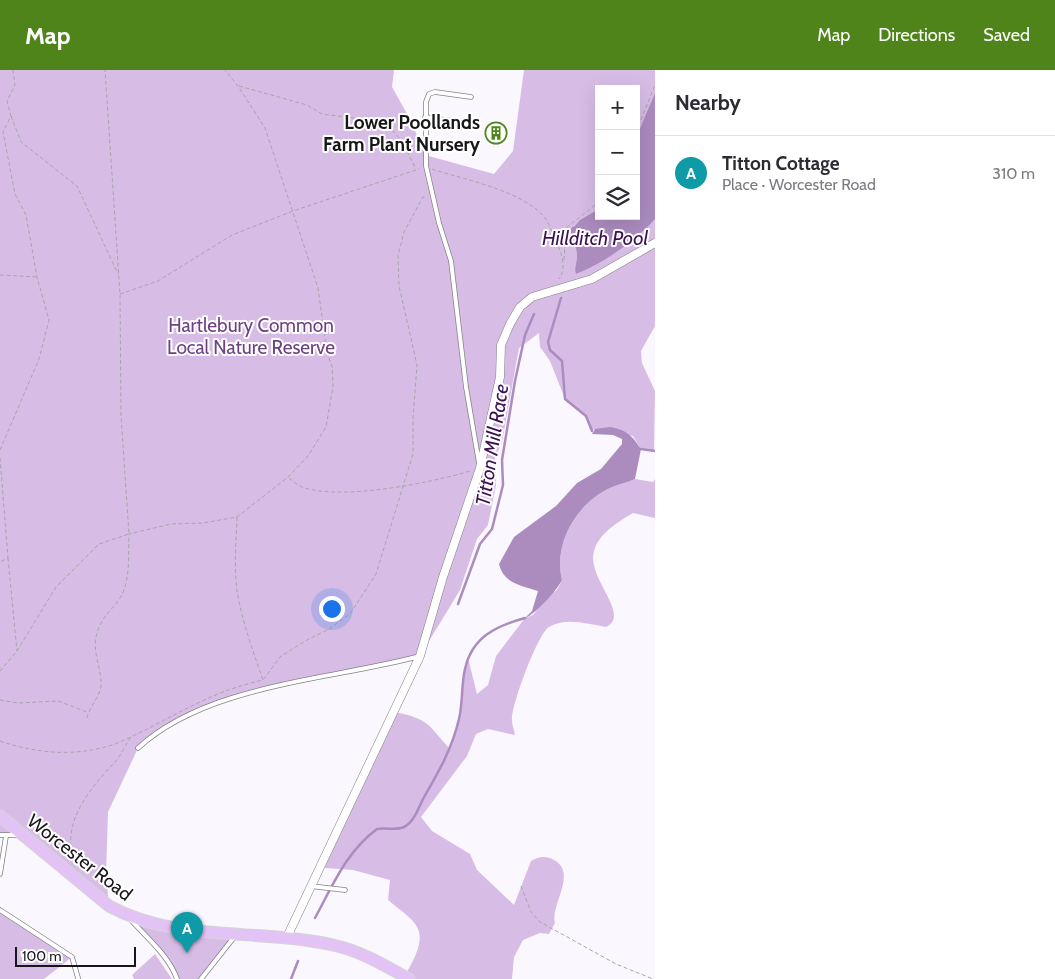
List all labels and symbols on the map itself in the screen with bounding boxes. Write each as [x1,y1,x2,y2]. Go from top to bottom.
place label: Lower Poollands Farm Plant Nursery [323,111,481,156]
building icon: Lower Poollands Farm Plant Nursery [484,121,508,145]
water label: Hillditch Pool [542,226,648,250]
park label: Hartlebury Common Local Nature Reserve [167,314,335,359]
water label: Titton Mill Race [471,382,513,508]
your location [319,596,345,622]
street label: Worcester Road [23,809,137,906]
pin: A [171,912,203,953]
scale bar [15,944,136,967]

